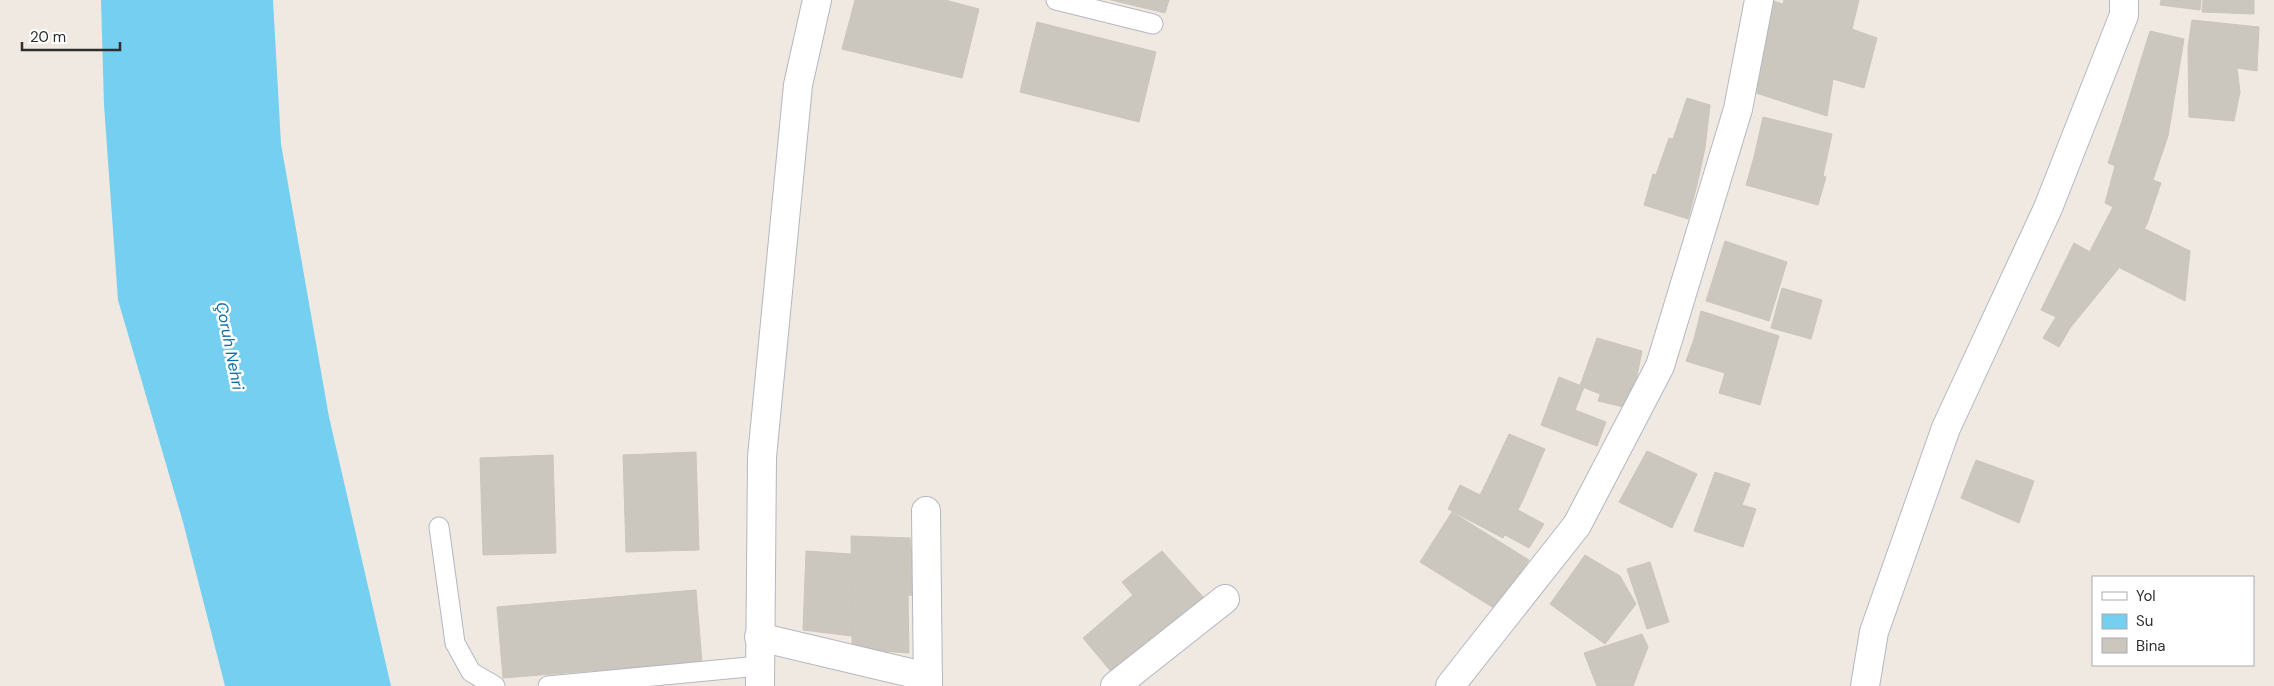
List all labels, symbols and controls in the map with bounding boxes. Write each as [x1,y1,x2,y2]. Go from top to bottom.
scale bar [22,20,120,52]
text: 20 m [30,27,66,47]
water label: Çoruh Nehri [211,300,249,393]
legend [2092,576,2254,666]
text: Yol [2136,586,2156,606]
text: Su [2136,611,2153,631]
text: Bina [2136,636,2165,656]

